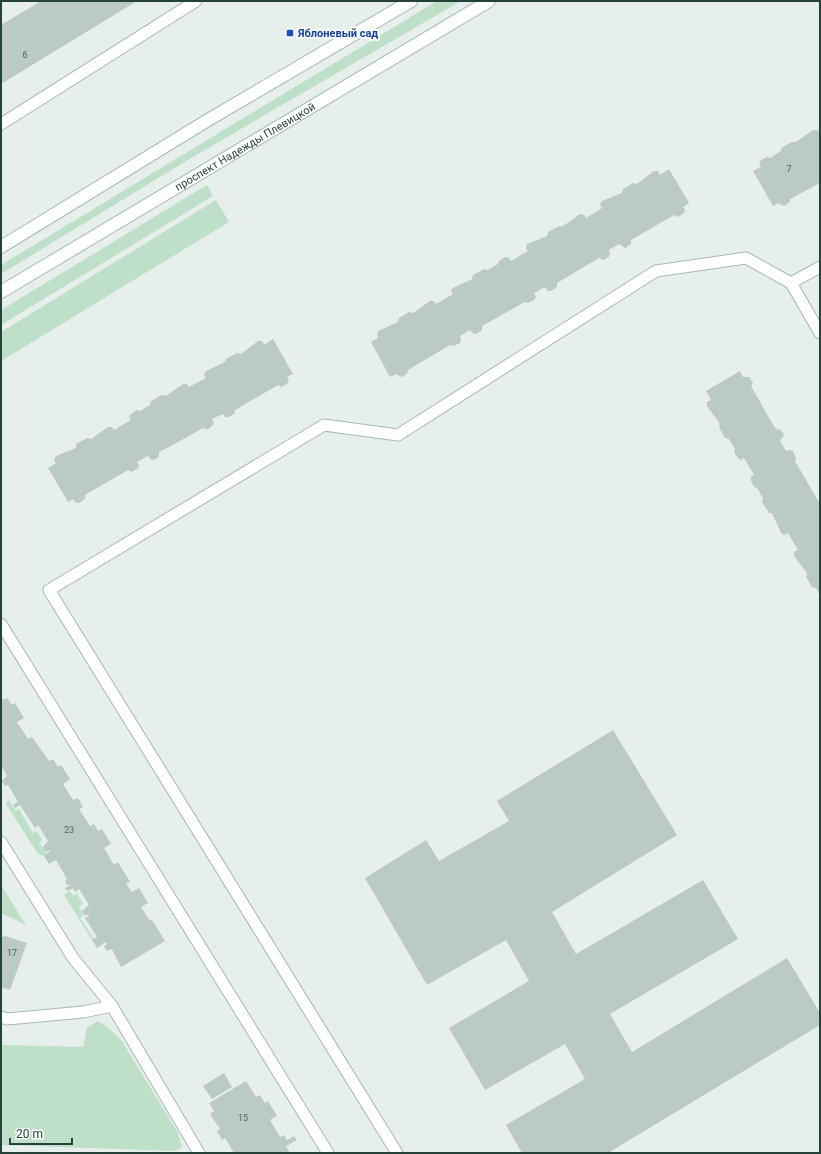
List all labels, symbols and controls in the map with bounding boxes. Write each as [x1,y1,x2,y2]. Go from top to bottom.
place label: Яблоневый сад [297,27,378,40]
marker: Яблоневый сад [285,28,295,38]
house number: 6 [22,50,28,60]
street label: проспект Надежды Плевицкой [173,100,318,194]
house number: 7 [786,164,792,174]
house number: 23 [64,825,74,835]
house number: 17 [7,948,17,958]
house number: 15 [238,1113,248,1123]
scale bar [10,1120,72,1146]
text: 20 m [16,1127,43,1141]

